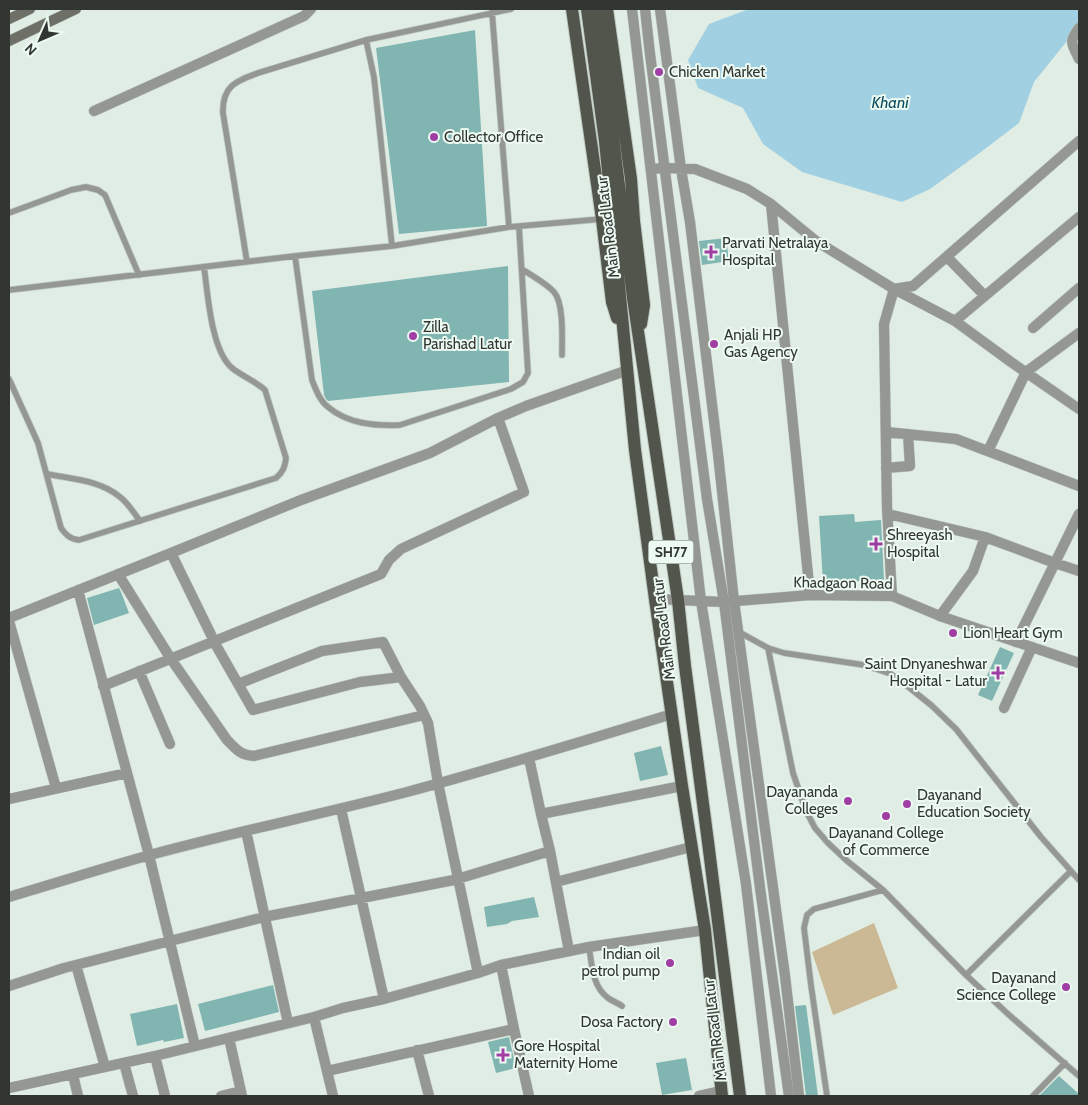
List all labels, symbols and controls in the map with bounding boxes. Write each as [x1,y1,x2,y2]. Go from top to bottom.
north arrow [15,15,65,65]
text: N [21,39,41,59]
place label: Chicken Market [669,63,765,81]
marker: Chicken Market [653,66,665,78]
water label: Khani [871,93,909,112]
place label: Collector Office [444,128,543,146]
marker: Collector Office [428,131,440,143]
street label: Main Road Latur [593,175,623,279]
place label: Parvati Netralaya Hospital [722,234,829,269]
marker: Parvati Netralaya Hospital [704,245,718,259]
place label: Zilla Parishad Latur [423,318,512,353]
place label: Anjali HP Gas Agency [724,326,798,361]
marker: Zilla Parishad Latur [407,330,419,342]
marker: Anjali HP Gas Agency [708,338,720,350]
place label: Shreeyash Hospital [887,526,953,561]
marker: Shreeyash Hospital [869,537,883,551]
road number: SH77 [648,540,694,564]
street label: Khadgaon Road [793,573,893,593]
street label: Main Road Latur [649,577,679,681]
place label: Lion Heart Gym [963,624,1063,642]
marker: Lion Heart Gym [947,627,959,639]
place label: Saint Dnyaneshwar Hospital - Latur [864,655,987,690]
marker: Saint Dnyaneshwar Hospital - Latur [991,666,1005,680]
place label: Dayananda Colleges [766,783,839,818]
place label: Dayanand Education Society [917,786,1031,821]
marker: Dayananda Colleges [842,795,854,807]
marker: Dayanand Education Society [901,798,913,810]
marker: Dayanand College of Commerce [880,810,892,822]
place label: Dayanand College of Commerce [828,824,944,859]
place label: Indian oil petrol pump [581,945,660,980]
marker: Indian oil petrol pump [664,957,676,969]
place label: Dayanand Science College [956,969,1056,1004]
street label: Main Road Latur [700,978,730,1082]
marker: Dayanand Science College [1060,981,1072,993]
place label: Dosa Factory [581,1013,663,1031]
marker: Dosa Factory [667,1016,679,1028]
place label: Gore Hospital Maternity Home [514,1037,618,1072]
marker: Gore Hospital Maternity Home [496,1048,510,1062]

